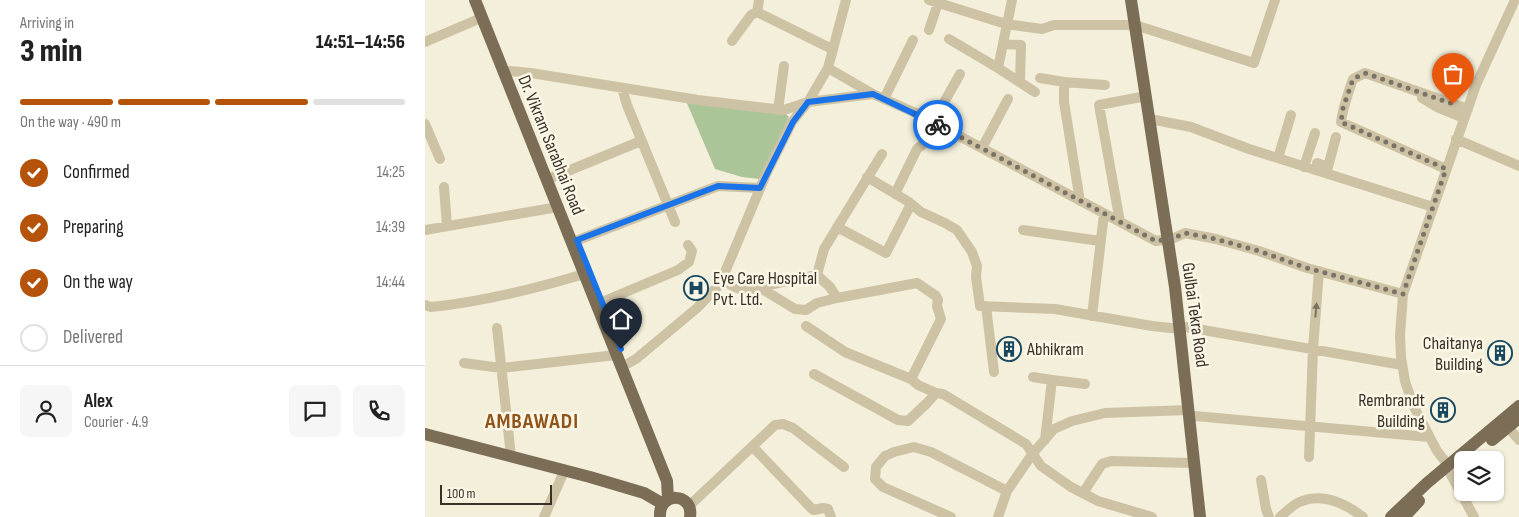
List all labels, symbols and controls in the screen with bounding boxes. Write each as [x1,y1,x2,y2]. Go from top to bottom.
text: Arriving in [20,14,74,33]
text: 14:51–14:56 [316,31,405,54]
text: 3 min [20,32,82,71]
pin [1432,53,1474,104]
icon: bag [1439,60,1467,88]
street label: Dr. Vikram Sarabhai Road [513,72,589,218]
courier [913,100,963,150]
icon: bike [924,111,952,139]
text: On the way · 490 m [20,113,121,132]
icon: check [20,159,48,187]
text: Confirmed [63,161,130,184]
text: 14:25 [377,163,405,182]
icon: check [20,214,48,242]
text: Preparing [63,216,124,239]
text: 14:39 [376,218,405,237]
street label: Gulbai Tekra Road [1177,261,1213,369]
place label: Eye Care Hospital Pvt. Ltd. [713,268,817,310]
icon: check [20,269,48,297]
text: On the way [63,271,133,294]
text: 14:44 [376,273,405,292]
hospital icon: Eye Care Hospital Pvt. Ltd. [683,275,709,301]
pin [600,298,642,349]
one-way arrow [1313,302,1321,318]
icon: home [607,305,635,333]
text: Delivered [63,326,123,349]
place label: Chaitanya Building [1423,333,1483,375]
building icon: Abhikram [996,336,1022,362]
place label: Abhikram [1026,339,1084,360]
building icon: Chaitanya Building [1487,340,1513,366]
button: person [20,385,72,437]
button: chat [289,385,341,437]
button: phone [353,385,405,437]
text: Alex [84,390,113,413]
place label: Rembrandt Building [1358,390,1426,432]
building icon: Rembrandt Building [1430,397,1456,423]
district label: AMBAWADI [484,408,579,435]
text: Courier · 4.9 [84,413,148,432]
map controls [1454,451,1504,501]
button: layers [1454,451,1504,501]
scale bar [440,482,553,505]
text: 100 m [447,485,476,502]

